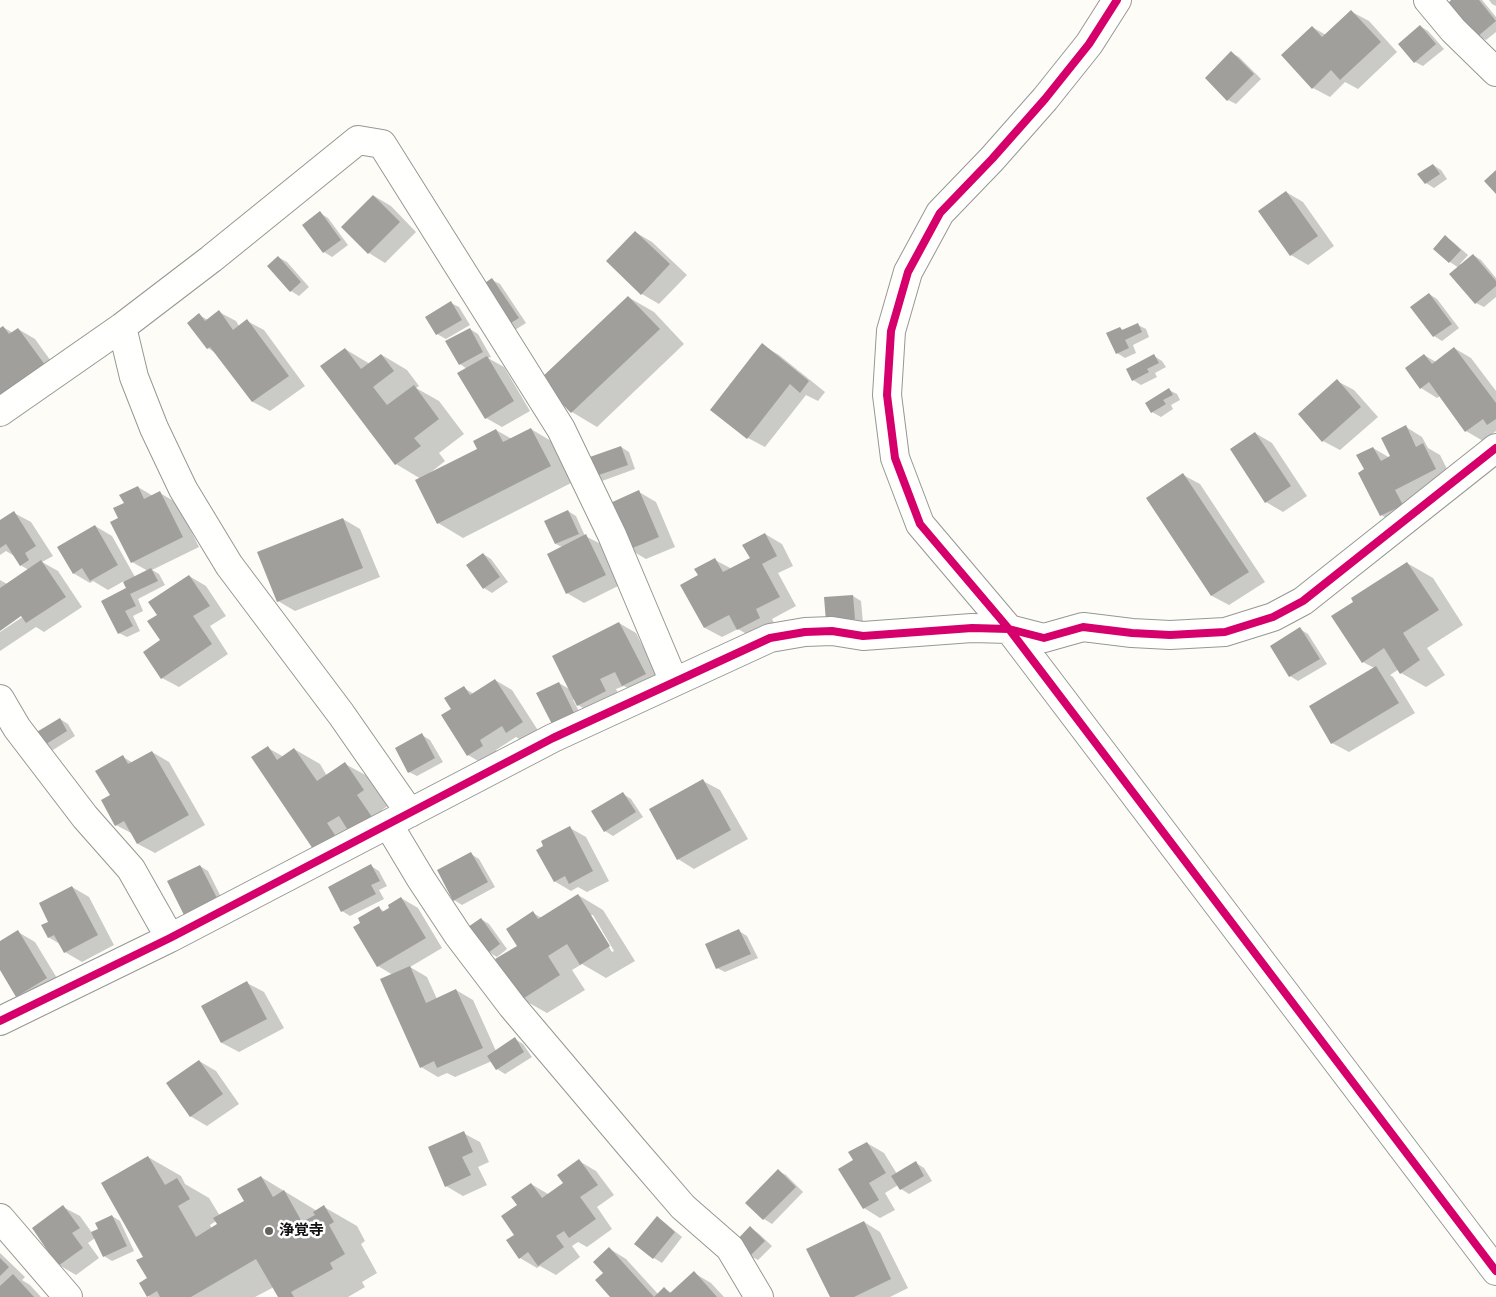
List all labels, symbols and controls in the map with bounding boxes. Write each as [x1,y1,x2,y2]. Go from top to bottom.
place label: 浄覚寺 [279,1222,324,1240]
marker: 浄覚寺 [263,1225,275,1237]

